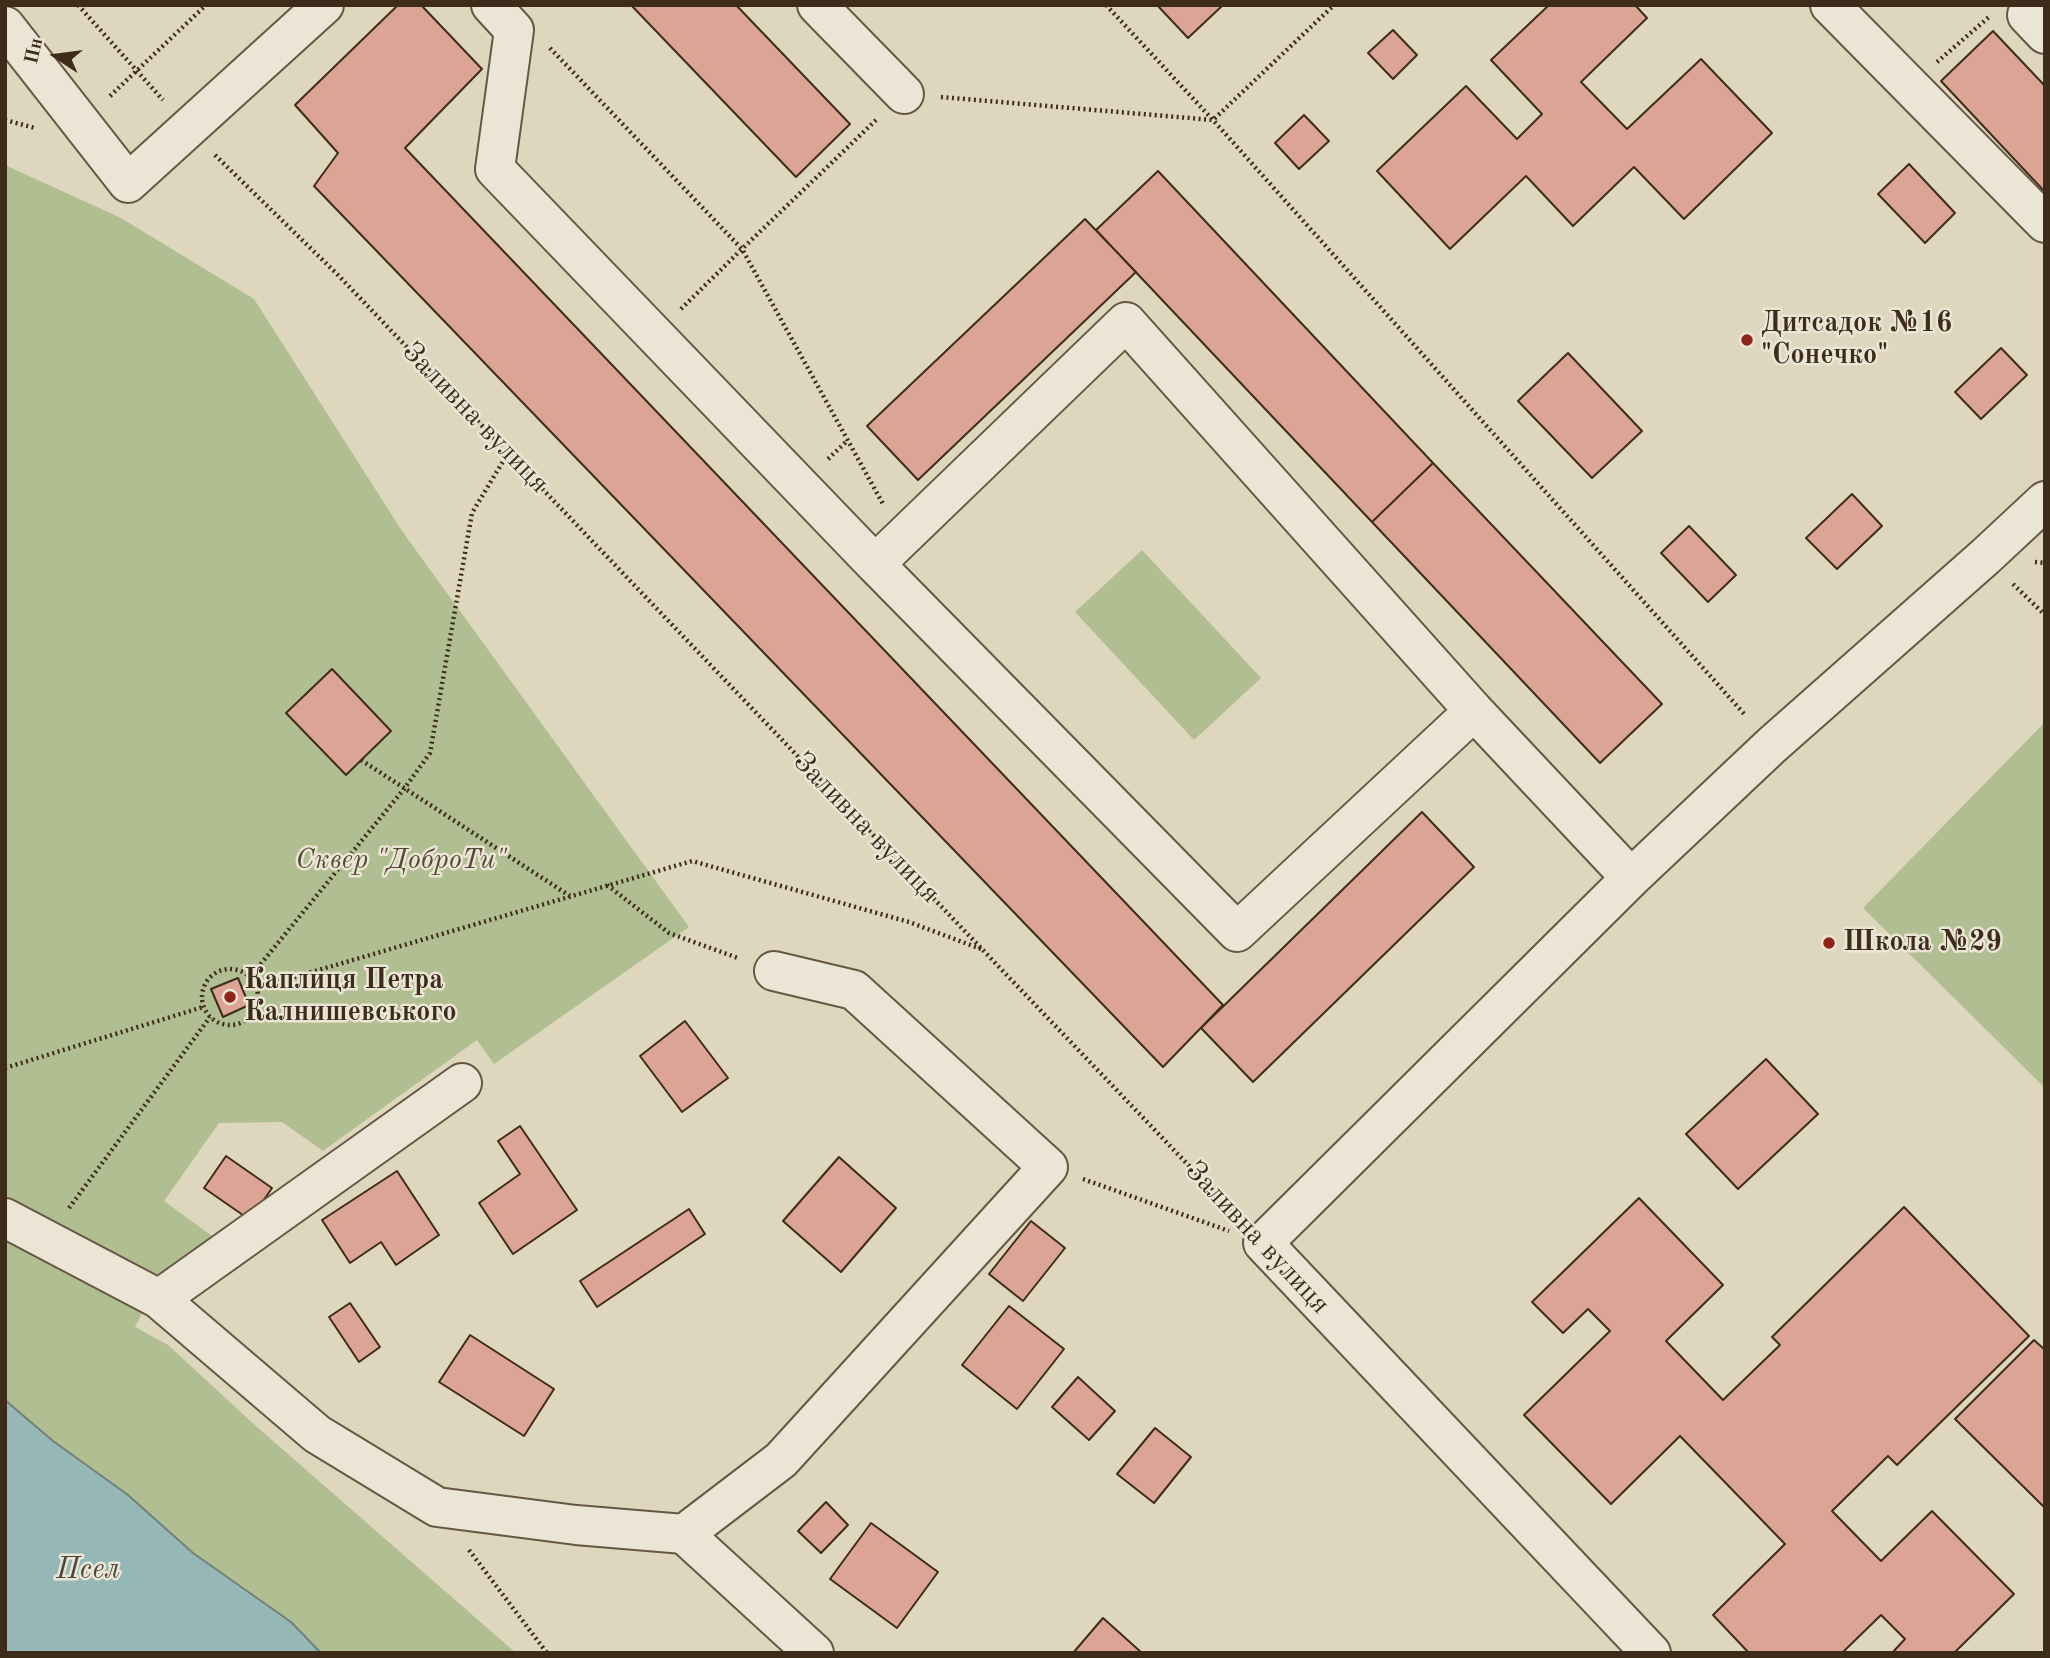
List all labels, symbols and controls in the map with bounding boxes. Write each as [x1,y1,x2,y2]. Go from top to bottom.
north arrow [21,21,91,91]
text: Пн [23,36,47,66]
place label: Дитсадок №16 "Сонечко" [1761,307,1952,373]
marker: Дитсадок №16 "Сонечко" [1739,332,1755,348]
street label: Заливна вулиця [395,336,555,500]
street label: Заливна вулиця [786,746,946,910]
park label: Сквер "ДоброТи" [296,844,506,878]
place label: Школа №29 [1843,926,2002,960]
marker: Школа №29 [1821,935,1837,951]
place label: Каплиця Петра Калнишевського [244,964,457,1030]
marker: Каплиця Петра Калнишевського [222,989,238,1005]
street label: Заливна вулиця [1178,1155,1336,1321]
water label: Псел [56,1552,120,1588]

